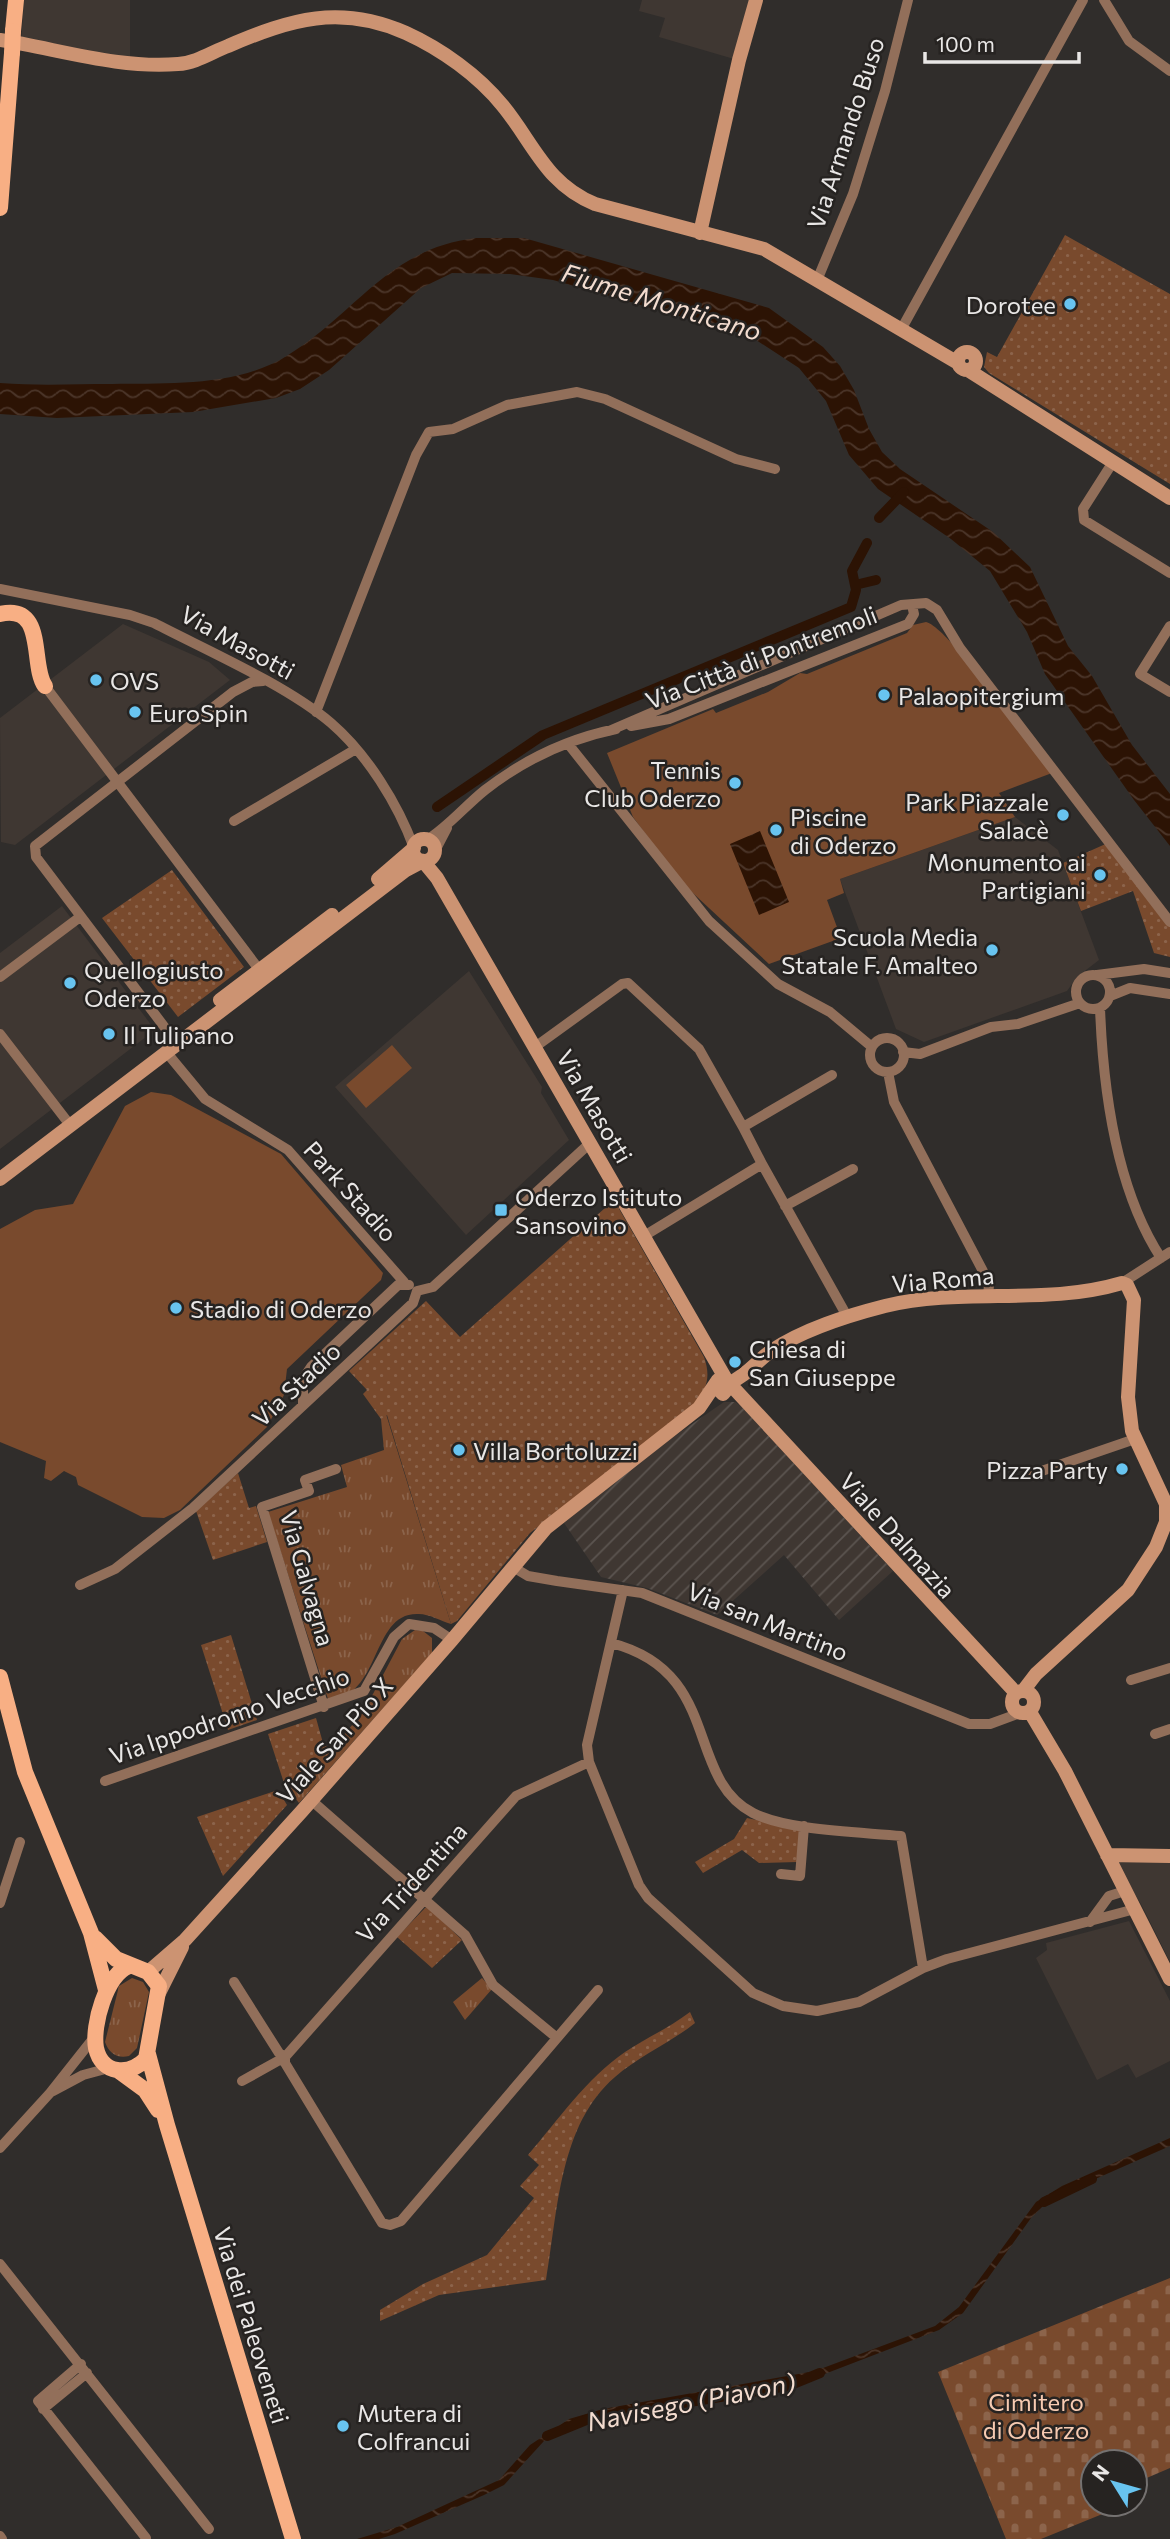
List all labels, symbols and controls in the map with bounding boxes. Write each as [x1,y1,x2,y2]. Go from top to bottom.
scale bar [925,21,1079,65]
text: 100 m [936,31,995,56]
street label: Via Armando Buso [800,33,890,233]
water label: Fiume Monticano [558,256,766,346]
place label: Dorotee [966,290,1056,319]
marker: Dorotee [1062,296,1078,312]
street label: Via Masotti [176,599,300,685]
street label: Via Città di Pontremoli [641,599,881,715]
place label: OVS [110,666,159,695]
marker: OVS [88,672,104,688]
place label: Palaopitergium [898,681,1064,710]
marker: Palaopitergium [876,687,892,703]
place label: EuroSpin [149,698,248,727]
marker: EuroSpin [127,704,143,720]
place label: Tennis Club Oderzo [584,755,721,812]
marker: Tennis Club Oderzo [727,775,743,791]
place label: Park Piazzale Salacè [905,787,1049,844]
place label: Piscine di Oderzo [790,802,897,859]
marker: Park Piazzale Salacè [1055,807,1071,823]
marker: Piscine di Oderzo [768,822,784,838]
place label: Monumento ai Partigiani [927,847,1086,904]
marker: Monumento ai Partigiani [1092,867,1108,883]
place label: Scuola Media Statale F. Amalteo [781,922,978,979]
marker: Scuola Media Statale F. Amalteo [984,942,1000,958]
place label: Quellogiusto Oderzo [84,955,224,1012]
marker: Quellogiusto Oderzo [62,975,78,991]
place label: Il Tulipano [123,1020,234,1049]
marker: Il Tulipano [101,1026,117,1042]
street label: Via Masotti [551,1044,639,1168]
street label: Park Stadio [298,1135,404,1247]
place label: Oderzo Istituto Sansovino [515,1182,682,1239]
marker: Oderzo Istituto Sansovino [493,1202,509,1218]
street label: Via Roma [890,1260,996,1298]
place label: Stadio di Oderzo [190,1294,372,1323]
marker: Stadio di Oderzo [168,1300,184,1316]
place label: Chiesa di San Giuseppe [749,1334,896,1391]
street label: Via Stadio [246,1336,346,1432]
marker: Chiesa di San Giuseppe [727,1354,743,1370]
place label: Villa Bortoluzzi [473,1436,638,1465]
marker: Villa Bortoluzzi [451,1442,467,1458]
place label: Pizza Party [986,1455,1108,1484]
marker: Pizza Party [1114,1461,1130,1477]
street label: Viale Dalmazia [834,1466,962,1604]
street label: Via Galvagna [275,1507,341,1649]
street label: Via san Martino [683,1576,853,1666]
street label: Via Ippodromo Vecchio [105,1660,353,1770]
street label: Viale San Pio X [270,1671,398,1809]
street label: Via Tridentina [350,1816,472,1948]
street label: Via dei Paleoveneti [208,2223,296,2427]
water label: Navisego (Piavon) [584,2366,798,2436]
park label: Cimitero di Oderzo [983,2387,1089,2444]
place label: Mutera di Colfrancui [357,2398,470,2455]
marker: Mutera di Colfrancui [335,2418,351,2434]
north arrow [1079,2448,1149,2518]
text: N [1087,2460,1114,2485]

